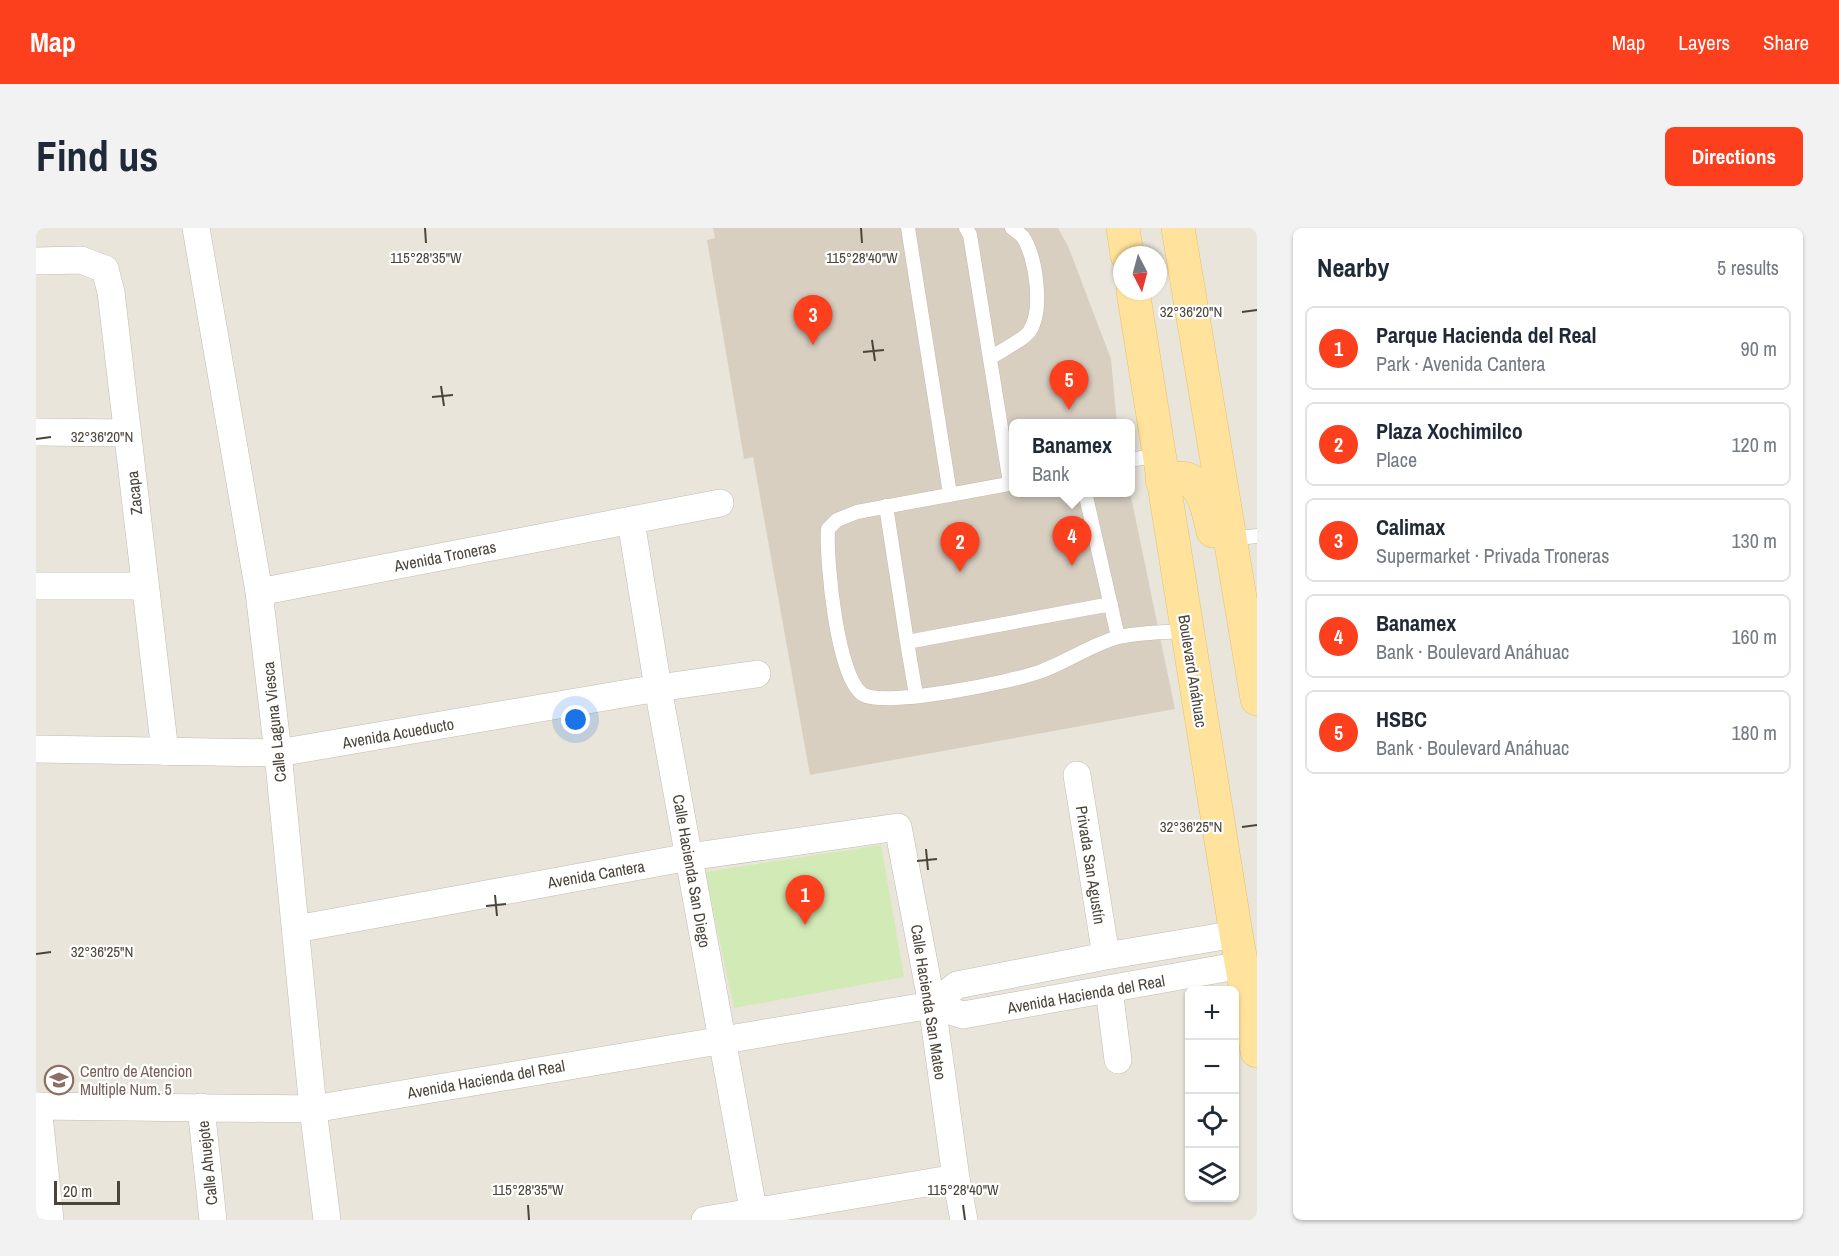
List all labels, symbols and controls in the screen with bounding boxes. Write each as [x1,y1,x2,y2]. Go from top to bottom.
text: Map [30,23,76,61]
text: Map [1612,28,1645,57]
text: Layers [1678,28,1730,57]
text: Share [1763,28,1809,57]
button: Directions [1665,127,1803,186]
text: Find us [36,128,158,184]
north arrow [1113,246,1167,300]
text: 115°28'35"W [390,247,462,268]
text: 115°28'40"W [826,247,898,268]
text: Nearby [1317,250,1389,285]
text: 5 results [1717,254,1779,281]
pin: 3 [794,296,832,345]
text: 32°36'20"N [1160,301,1222,322]
text: Parque Hacienda del Real [1376,320,1597,350]
text: 1 [1334,335,1343,362]
text: 90 m [1741,335,1777,362]
text: Park · Avenida Cantera [1376,350,1545,377]
pin: 5 [1050,360,1088,410]
text: Plaza Xochimilco [1376,416,1523,446]
popup [1009,419,1135,497]
text: 32°36'20"N [71,426,133,447]
text: Banamex [1032,430,1112,460]
text: 2 [1334,431,1343,458]
text: 120 m [1731,431,1777,458]
text: Place [1376,446,1417,473]
text: Bank [1032,460,1069,487]
street label: Zacapa [121,469,147,516]
text: Calimax [1376,512,1445,542]
pin: 4 [1052,516,1092,566]
pin: 2 [940,522,980,572]
text: 3 [1334,527,1343,554]
text: 130 m [1731,527,1777,554]
street label: Avenida Troneras [391,535,498,577]
text: Supermarket · Privada Troneras [1376,542,1609,569]
text: Banamex [1376,608,1456,638]
street label: Boulevard Anáhuac [1173,613,1213,729]
text: 4 [1334,623,1343,650]
text: 160 m [1731,623,1777,650]
text: Bank · Boulevard Anáhuac [1376,638,1569,665]
street label: Calle Laguna Viesca [257,660,291,783]
text: HSBC [1376,704,1427,734]
your location [561,705,590,734]
street label: Avenida Acueducto [340,712,455,754]
text: 5 [1334,719,1343,746]
text: 180 m [1731,719,1777,746]
text: Bank · Boulevard Anáhuac [1376,734,1569,761]
street label: Calle Hacienda San Diego [668,793,716,949]
street label: Privada San Agustín [1071,804,1111,926]
text: 32°36'25"N [1160,816,1222,837]
street label: Avenida Cantera [545,855,647,894]
pin: 1 [786,876,824,925]
street label: Calle Hacienda San Mateo [906,923,952,1081]
text: 32°36'25"N [71,941,133,962]
street label: Avenida Hacienda del Real [1005,969,1167,1019]
map controls [1185,986,1239,1202]
button: + [1185,986,1239,1040]
button: − [1185,1040,1239,1094]
street label: Avenida Hacienda del Real [405,1054,567,1104]
place label: Centro de Atencion Multiple Num. 5 [80,1060,192,1100]
school or university icon: Centro de Atencion Multiple Num. 5 [43,1064,75,1096]
button: locate [1185,1094,1239,1148]
street label: Calle Ahuejote [192,1120,222,1206]
button: layers [1185,1148,1239,1202]
scale bar [54,1178,120,1206]
text: 115°28'35"W [492,1179,564,1200]
text: 115°28'40"W [927,1179,999,1200]
text: 20 m [63,1180,92,1202]

